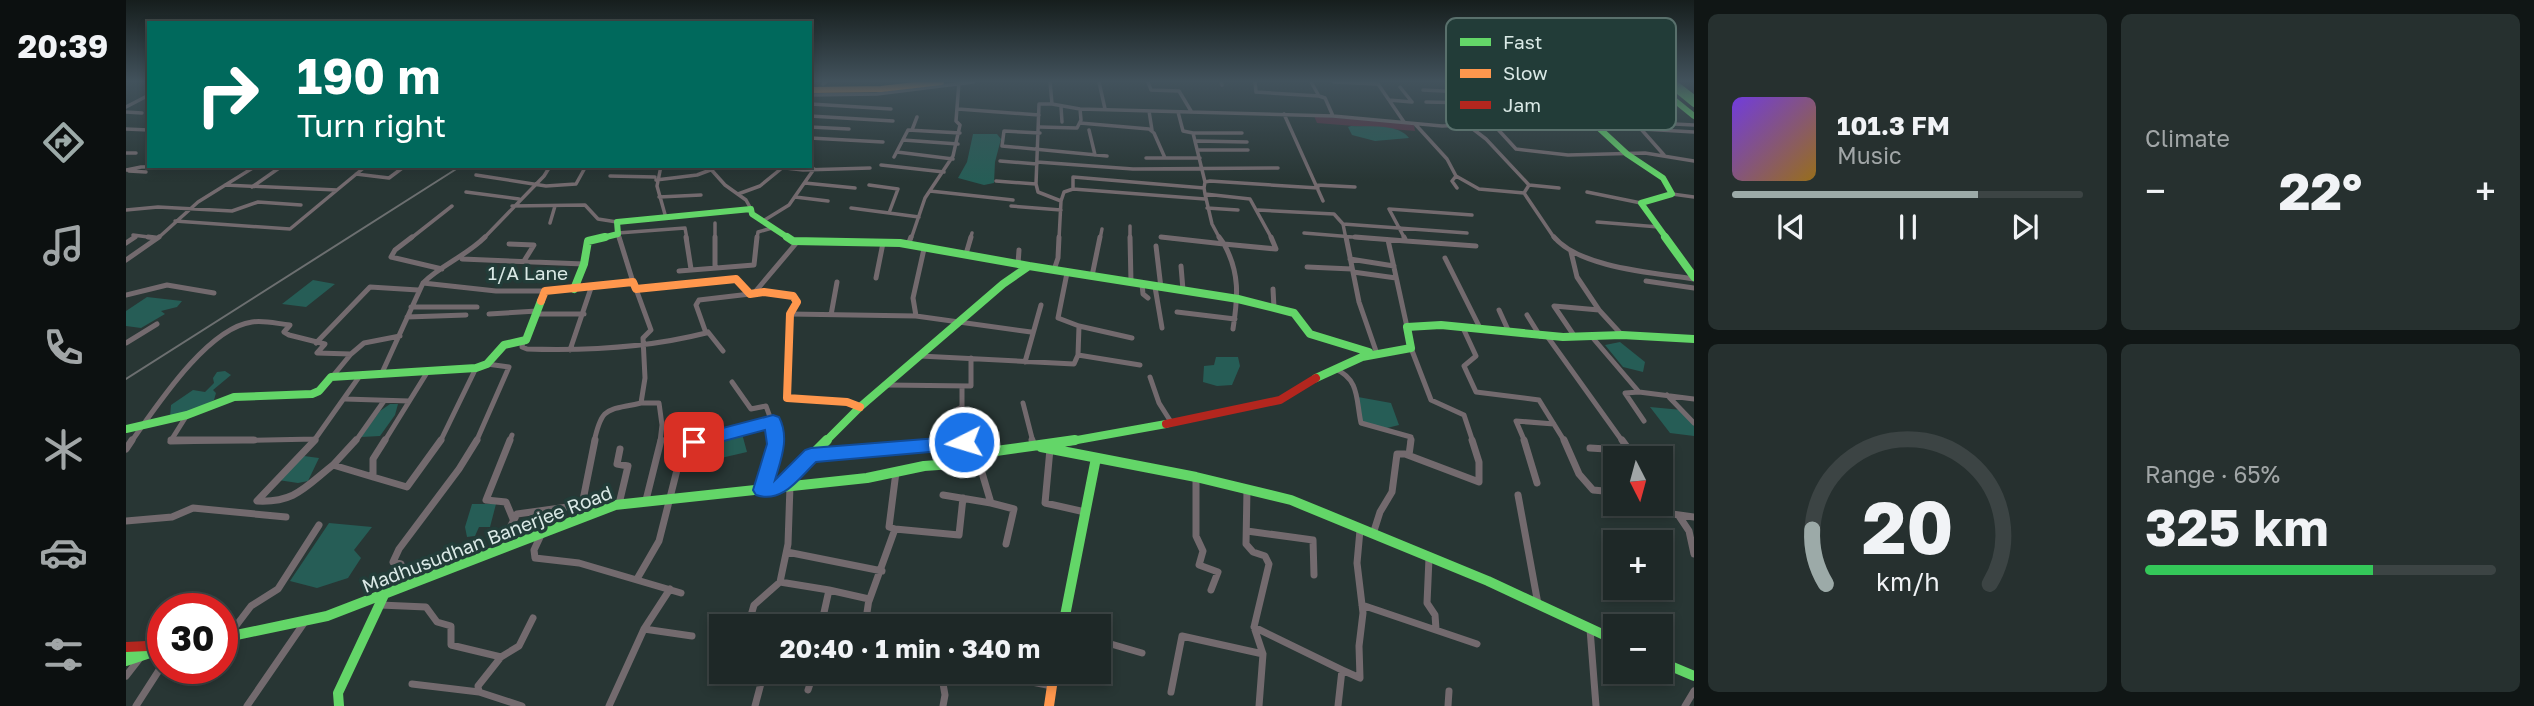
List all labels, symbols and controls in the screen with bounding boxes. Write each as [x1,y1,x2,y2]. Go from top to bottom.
legend [1446,18,1676,130]
text: 20:39 [18,27,108,65]
text: Fast [1503,30,1542,53]
text: 190 m [297,46,440,105]
icon: right [182,49,273,140]
text: Slow [1503,61,1548,84]
text: Jam [1503,93,1541,116]
text: Turn right [297,106,446,144]
text: 101.3 FM [1837,110,1950,141]
icon: directions [39,118,88,167]
text: Climate [2145,124,2230,152]
text: Music [1837,141,1902,169]
text: 22° [2279,159,2362,221]
text: − [2145,168,2166,213]
text: + [2475,168,2496,213]
icon: previous [1772,208,1810,246]
icon: pause [1889,208,1927,246]
icon: next [2006,208,2044,246]
icon: music [39,221,88,270]
street label: 1/A Lane [488,261,568,284]
icon: phone [39,323,88,372]
position arrow [927,405,1001,479]
pin [664,412,724,472]
icon: arrive [675,423,713,461]
icon: climate [39,425,88,474]
north arrow [1603,446,1673,516]
map controls [1603,446,1673,684]
text: Range · 65% [2145,460,2280,488]
street label: Madhusudhan Banerjee Road [359,480,615,597]
text: 20 [1862,483,1953,570]
text: 325 km [2145,495,2329,557]
icon: car [39,528,88,577]
button: + [1603,530,1673,600]
text: km/h [1876,566,1939,597]
speed limit sign: 30 [147,593,238,684]
button: − [1603,614,1673,684]
icon: filters [39,630,88,679]
text: 20:40 · 1 min · 340 m [780,633,1040,664]

